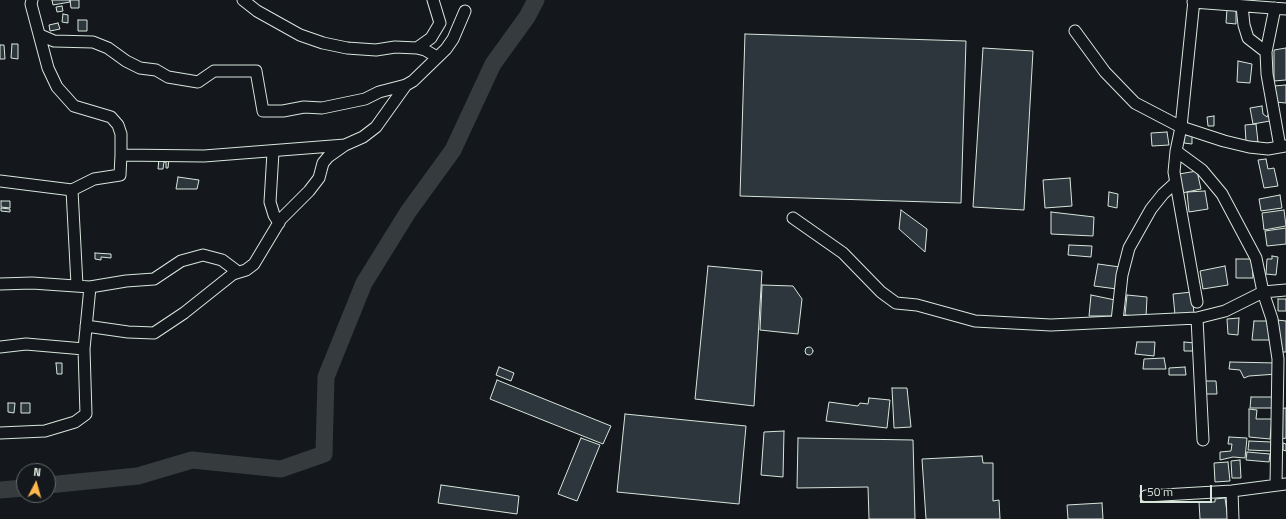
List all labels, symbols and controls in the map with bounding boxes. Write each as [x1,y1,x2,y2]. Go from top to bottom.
north arrow [16,463,56,503]
text: N [33,464,42,480]
scale bar [1142,477,1214,503]
text: 50 m [1147,482,1173,501]

